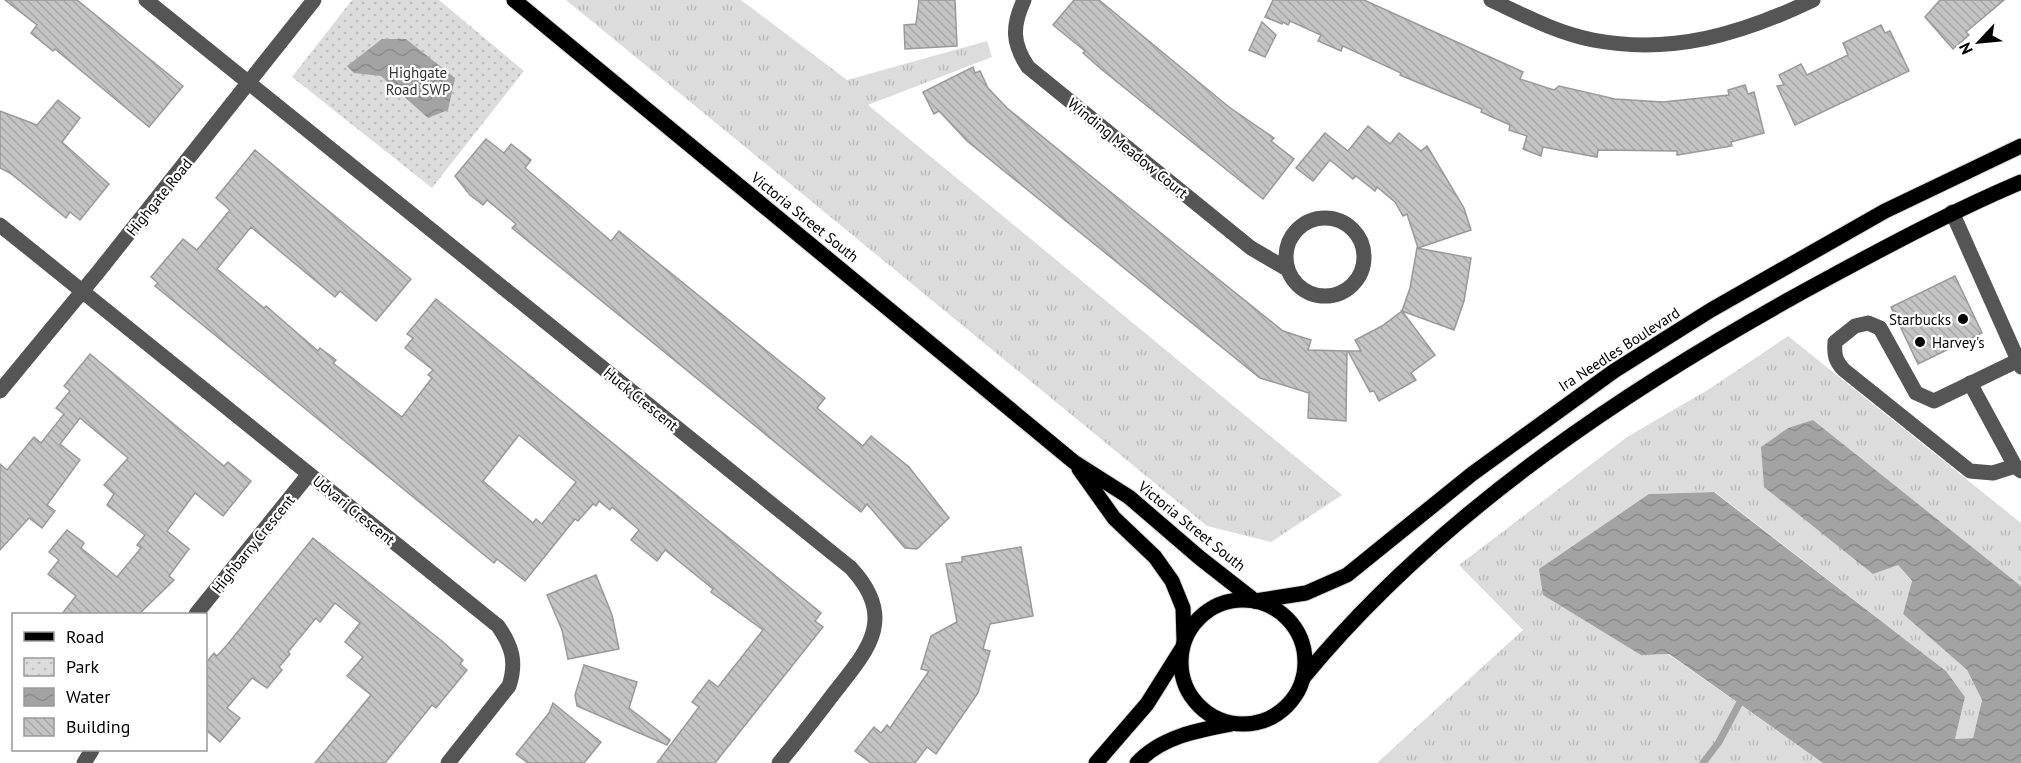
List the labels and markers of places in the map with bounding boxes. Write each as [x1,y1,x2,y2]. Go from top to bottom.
place label: Starbucks [1889,310,1951,329]
marker: Starbucks [1956,312,1970,326]
place label: Harvey's [1932,333,1985,352]
marker: Harvey's [1913,335,1927,349]

